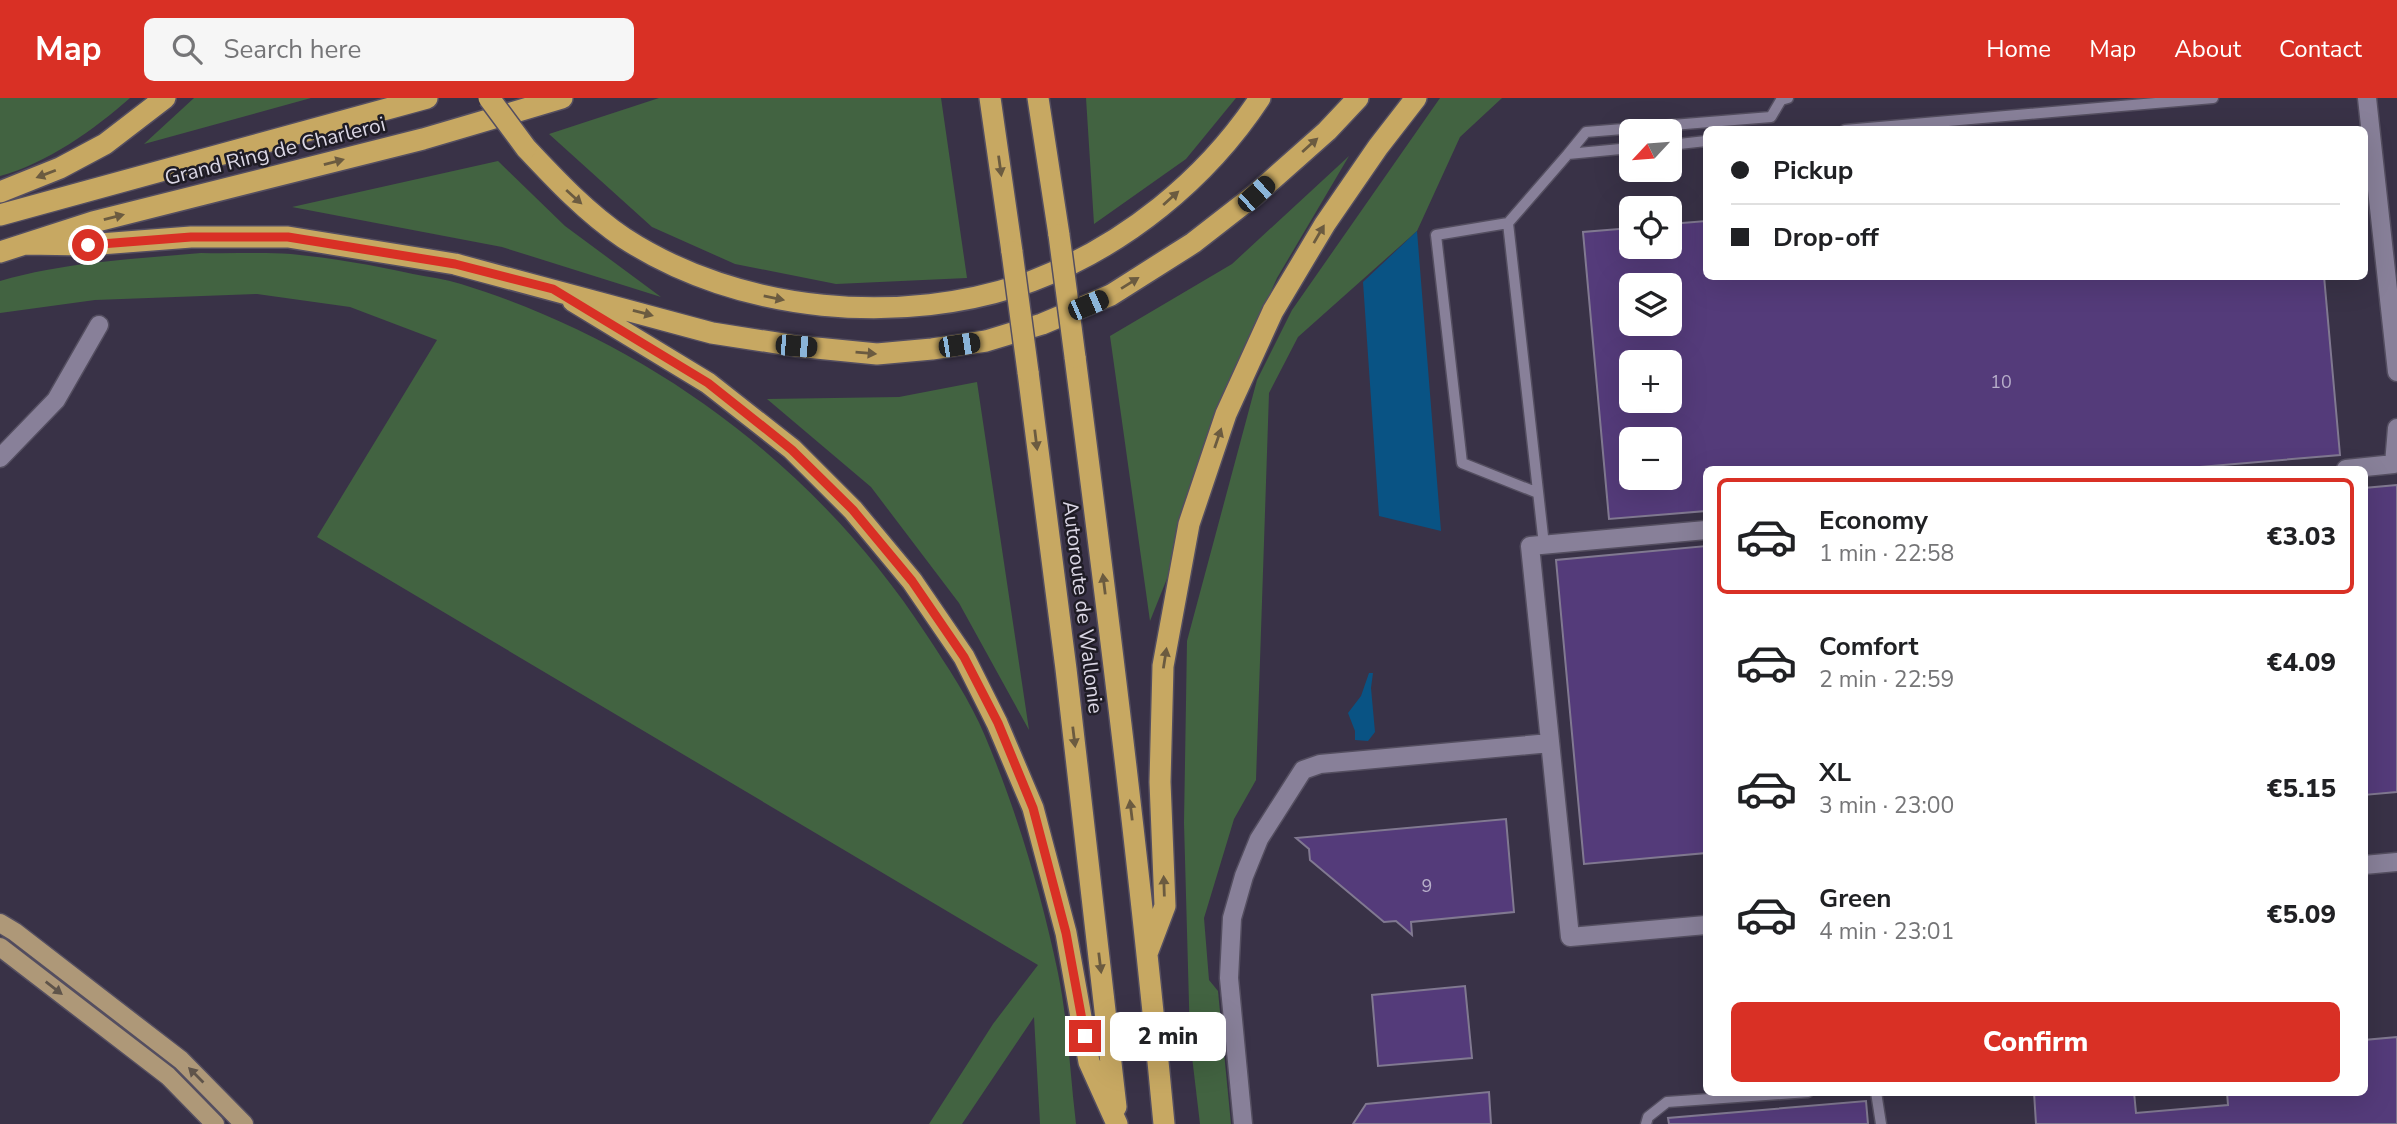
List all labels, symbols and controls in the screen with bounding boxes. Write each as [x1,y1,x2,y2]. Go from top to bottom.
search box [144,18,634,81]
text: Map [35,27,102,72]
icon: search [168,30,206,68]
text: Search here [224,32,361,67]
text: Home [1986,33,2051,65]
text: Map [2089,33,2136,65]
text: About [2174,33,2241,65]
text: Contact [2279,33,2362,65]
street label: Grand Ring de Charleroi [162,110,388,192]
north arrow [1619,119,1682,182]
map controls [1619,119,1682,490]
one-way arrow [1302,138,1319,154]
text: Pickup [1773,153,1853,188]
one-way arrow [995,155,1006,177]
one-way arrow [323,156,345,167]
one-way arrow [35,168,56,179]
car [1234,172,1279,216]
one-way arrow [565,189,583,205]
one-way arrow [1162,191,1179,206]
button: locate [1619,196,1682,259]
one-way arrow [103,211,125,222]
text: Drop-off [1773,220,1879,255]
one-way arrow [1312,225,1325,244]
route start [72,229,104,261]
button: layers [1619,273,1682,336]
one-way arrow [1120,277,1140,290]
car [1065,287,1112,323]
one-way arrow [763,292,785,303]
one-way arrow [632,309,653,319]
car [937,331,982,359]
car [775,334,818,358]
one-way arrow [855,348,877,359]
button: + [1619,350,1682,413]
house number: 10 [1990,370,2012,394]
one-way arrow [1213,427,1224,448]
button: − [1619,427,1682,490]
one-way arrow [1031,429,1042,451]
street label: Autoroute de Wallonie [1056,499,1110,715]
text: Economy [1819,503,1928,538]
icon: car [1735,505,1798,568]
text: €3.03 [2267,519,2336,554]
text: 1 min · 22:58 [1819,538,1954,569]
one-way arrow [1098,573,1109,595]
text: Comfort [1819,629,1919,664]
icon: car [1735,631,1798,694]
text: €4.09 [2267,645,2336,680]
one-way arrow [1160,647,1171,669]
text: 2 min · 22:59 [1819,664,1954,695]
one-way arrow [1069,726,1080,748]
text: XL [1819,755,1851,790]
icon: car [1735,757,1798,820]
text: €5.15 [2267,771,2336,806]
text: 3 min · 23:00 [1819,790,1954,821]
one-way arrow [1126,799,1137,821]
one-way arrow [1158,874,1169,896]
house number: 9 [1422,874,1432,898]
text: Green [1819,881,1892,916]
icon: car [1735,883,1798,946]
text: €5.09 [2267,897,2336,932]
text: 4 min · 23:01 [1819,916,1954,947]
one-way arrow [1094,952,1105,974]
one-way arrow [45,981,63,996]
button: Confirm [1731,1002,2340,1082]
callout: 2 min [1110,1012,1225,1060]
route end [1069,1020,1101,1052]
text: 2 min [1138,1021,1198,1052]
one-way arrow [187,1067,204,1084]

